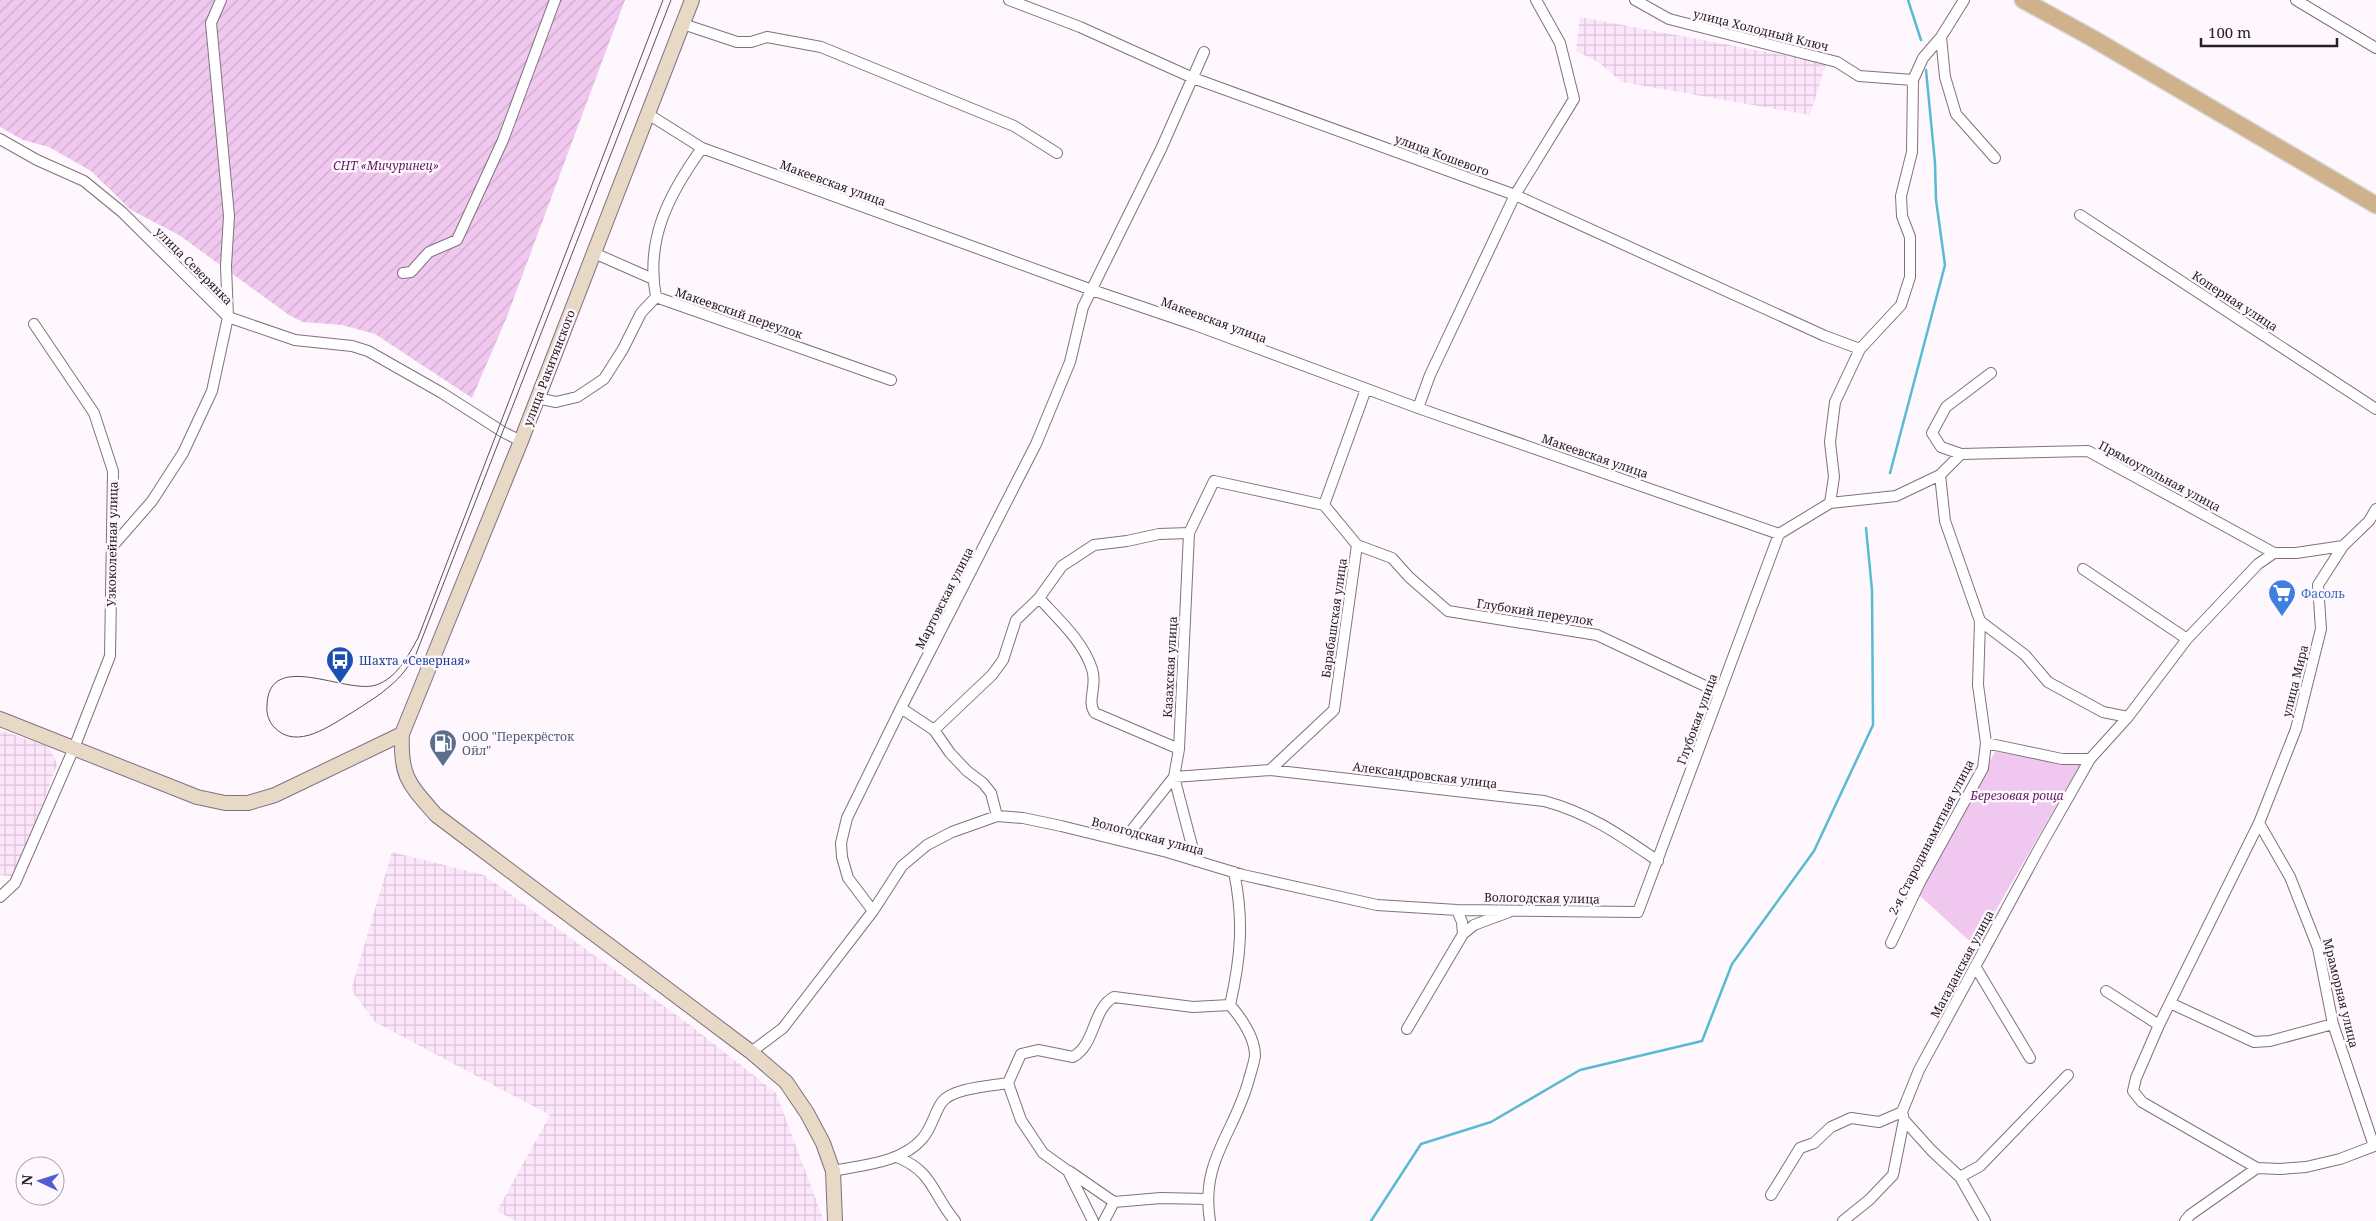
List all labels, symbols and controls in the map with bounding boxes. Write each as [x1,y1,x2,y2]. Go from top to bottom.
street label: улица Холодный Ключ [1691,5,1831,55]
scale bar [2201,15,2337,47]
text: 100 m [2208,22,2251,42]
street label: улица Кошевого [1392,130,1492,180]
street label: Макеевская улица [778,156,889,210]
park label: СНТ «Мичуринец» [333,157,439,174]
street label: улица Северянка [151,223,237,309]
street label: Коперная улица [2189,267,2281,335]
street label: Макеевский переулок [673,283,806,343]
street label: Макеевская улица [1159,293,1270,347]
street label: улица Ракитянского [519,307,579,429]
street label: Макеевская улица [1539,430,1651,482]
street label: Прямоугольная улица [2096,437,2224,515]
street label: Узкоколейная улица [102,481,122,607]
street label: Мартовская улица [911,544,977,652]
street label: Барабашская улица [1317,557,1351,679]
supermarket icon: Фасоль [2267,578,2297,617]
place label: Фасоль [2301,585,2345,602]
street label: Глубокий переулок [1475,594,1595,630]
street label: Казахская улица [1159,616,1181,718]
street label: улица Мира [2278,643,2312,719]
bus stop icon: Шахта «Северная» [325,645,355,684]
place label: Шахта «Северная» [359,652,471,669]
street label: Глубокая улица [1673,671,1721,767]
fuel station icon: ООО "Перекрёсток Ойл" [428,728,458,767]
place label: ООО "Перекрёсток Ойл" [462,728,575,759]
street label: 2-я Стародинамитная улица [1884,756,1978,918]
street label: Александровская улица [1352,758,1498,792]
park label: Березовая роща [1969,787,2064,804]
street label: Вологодская улица [1090,813,1206,859]
street label: Вологодская улица [1484,888,1600,908]
street label: Магаданская улица [1926,907,1998,1021]
street label: Мраморная улица [2319,936,2363,1050]
north arrow [15,1156,65,1206]
text: N [17,1174,36,1186]

